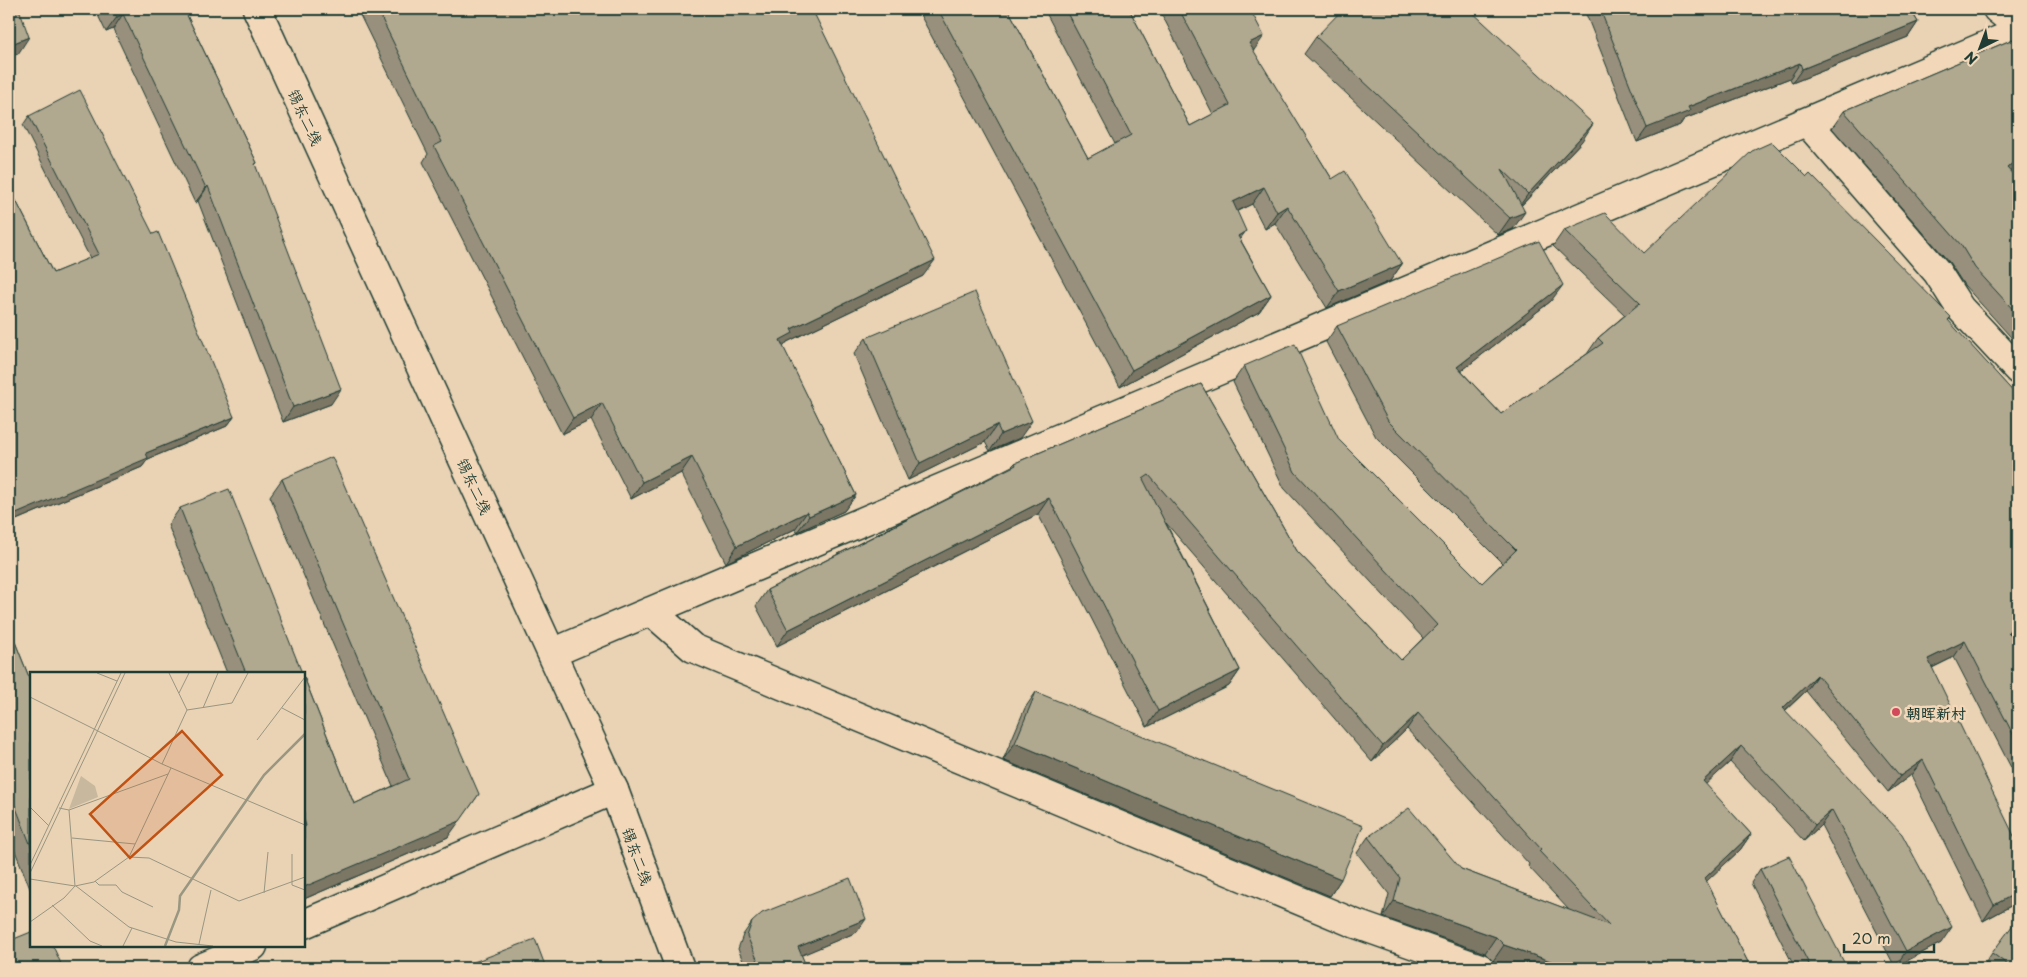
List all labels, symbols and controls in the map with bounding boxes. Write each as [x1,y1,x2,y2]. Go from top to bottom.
north arrow [1954,22,2004,72]
text: N [1960,47,1982,70]
street label: 锡东二线 [283,85,329,149]
street label: 锡东二线 [452,454,498,518]
inset map [30,672,305,947]
place label: 朝晖新村 [1906,701,1966,724]
marker: 朝晖新村 [1890,706,1902,718]
street label: 锡东二线 [617,824,659,888]
scale bar [1844,922,1934,954]
text: 20 m [1852,926,1891,949]

